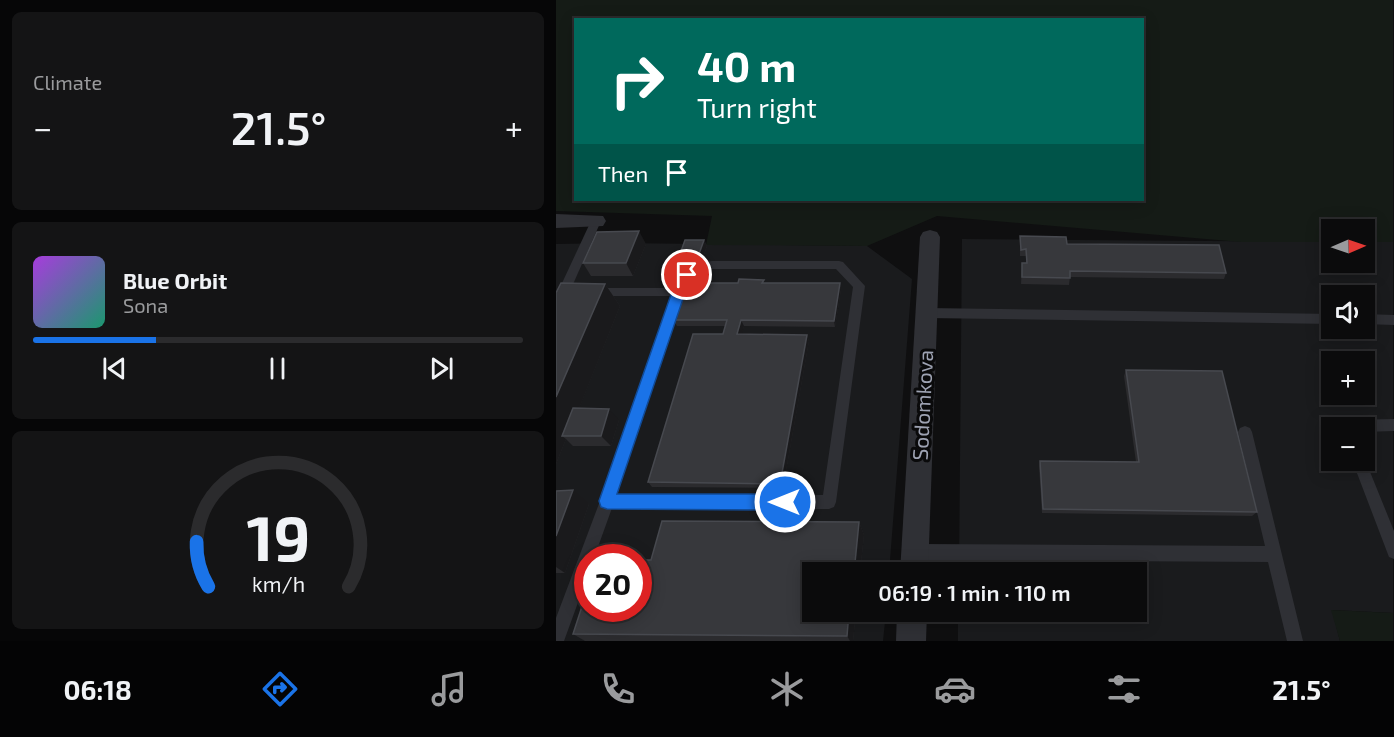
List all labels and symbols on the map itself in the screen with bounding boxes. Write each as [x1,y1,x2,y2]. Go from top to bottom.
north arrow [1321,219,1375,273]
pin [661,249,712,300]
street label: Sodomkova [907,349,937,461]
position arrow [753,470,817,534]
speed limit sign: 20 [574,544,652,622]

